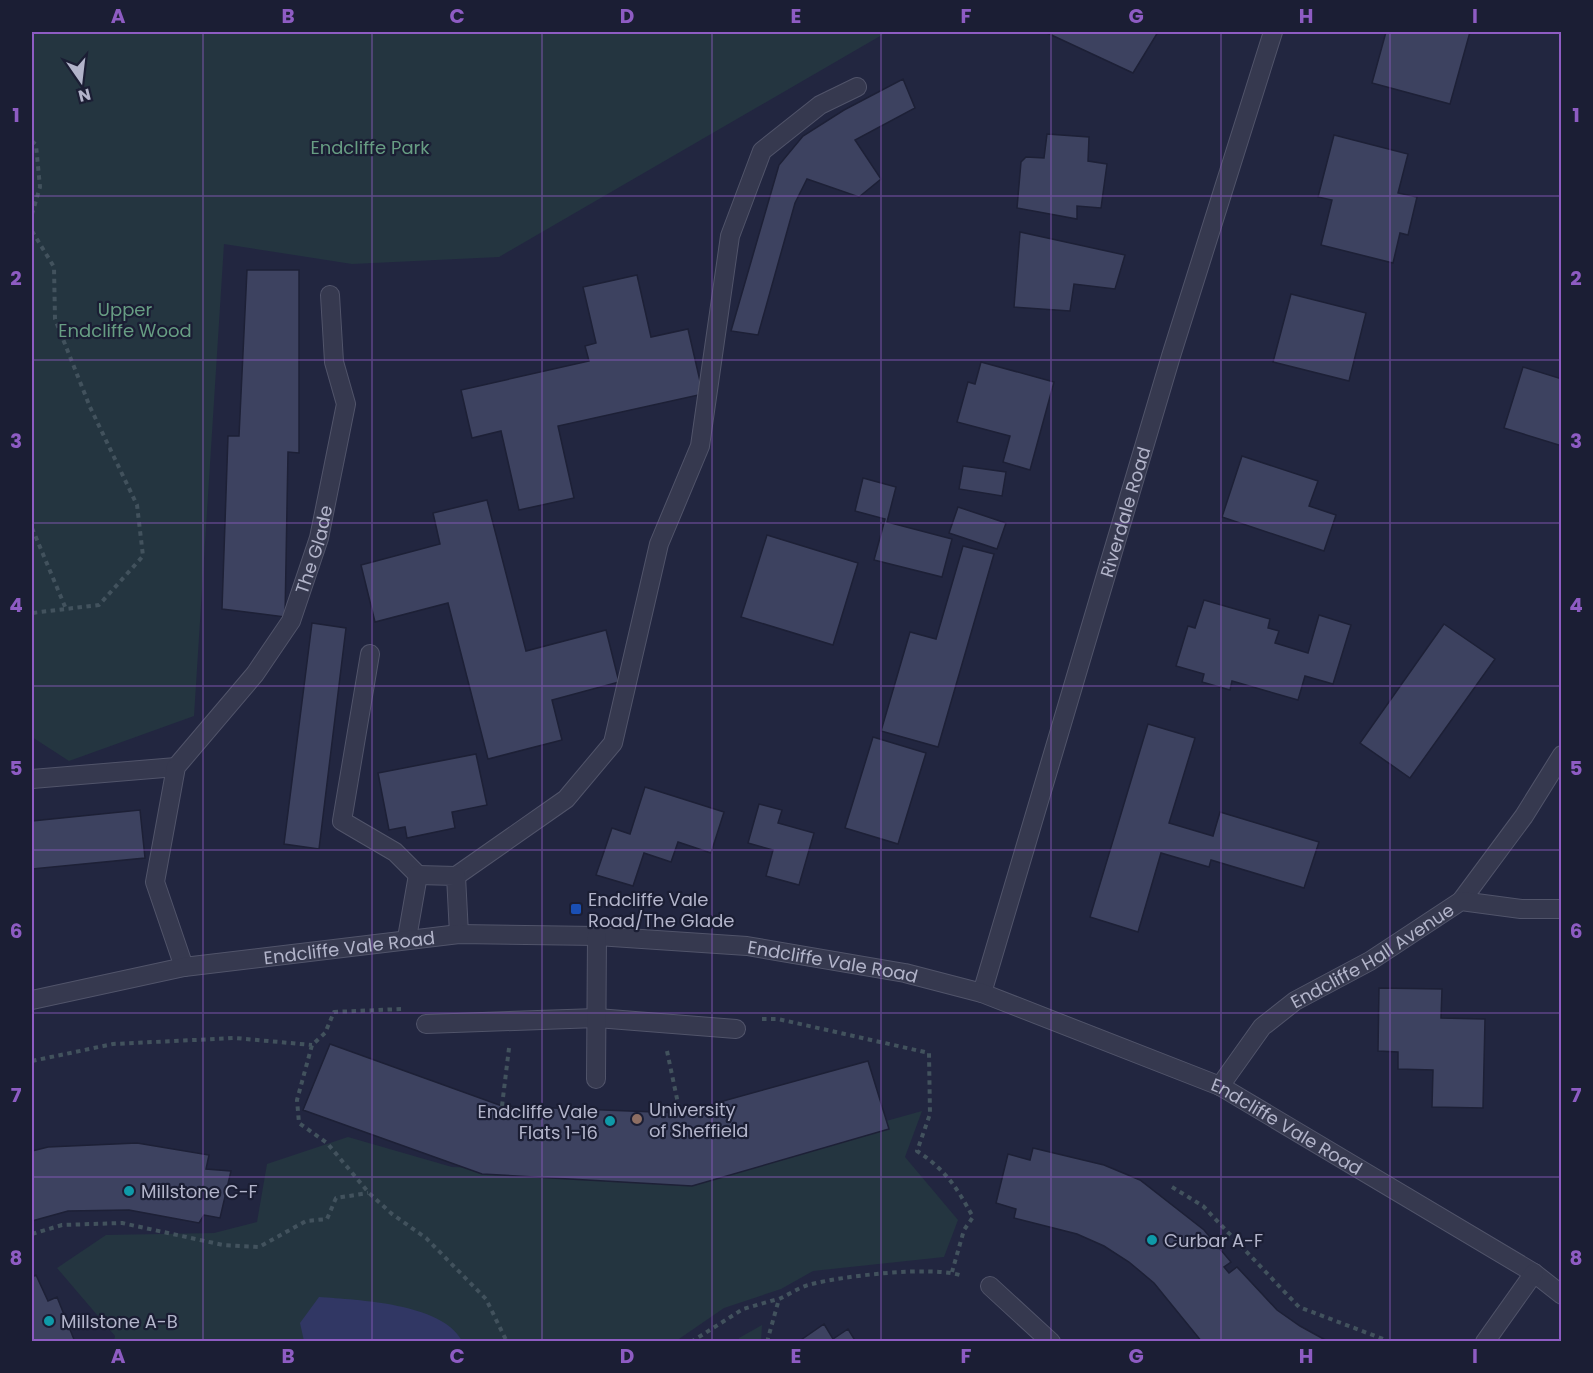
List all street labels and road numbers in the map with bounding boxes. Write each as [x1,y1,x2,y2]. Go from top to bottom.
street label: Riverdale Road [1094,443,1156,580]
street label: The Glade [289,503,338,597]
street label: Endcliffe Hall Avenue [1286,897,1459,1014]
street label: Endcliffe Vale Road [262,924,436,970]
street label: Endcliffe Vale Road [746,934,921,988]
street label: Endcliffe Vale Road [1208,1071,1367,1181]

